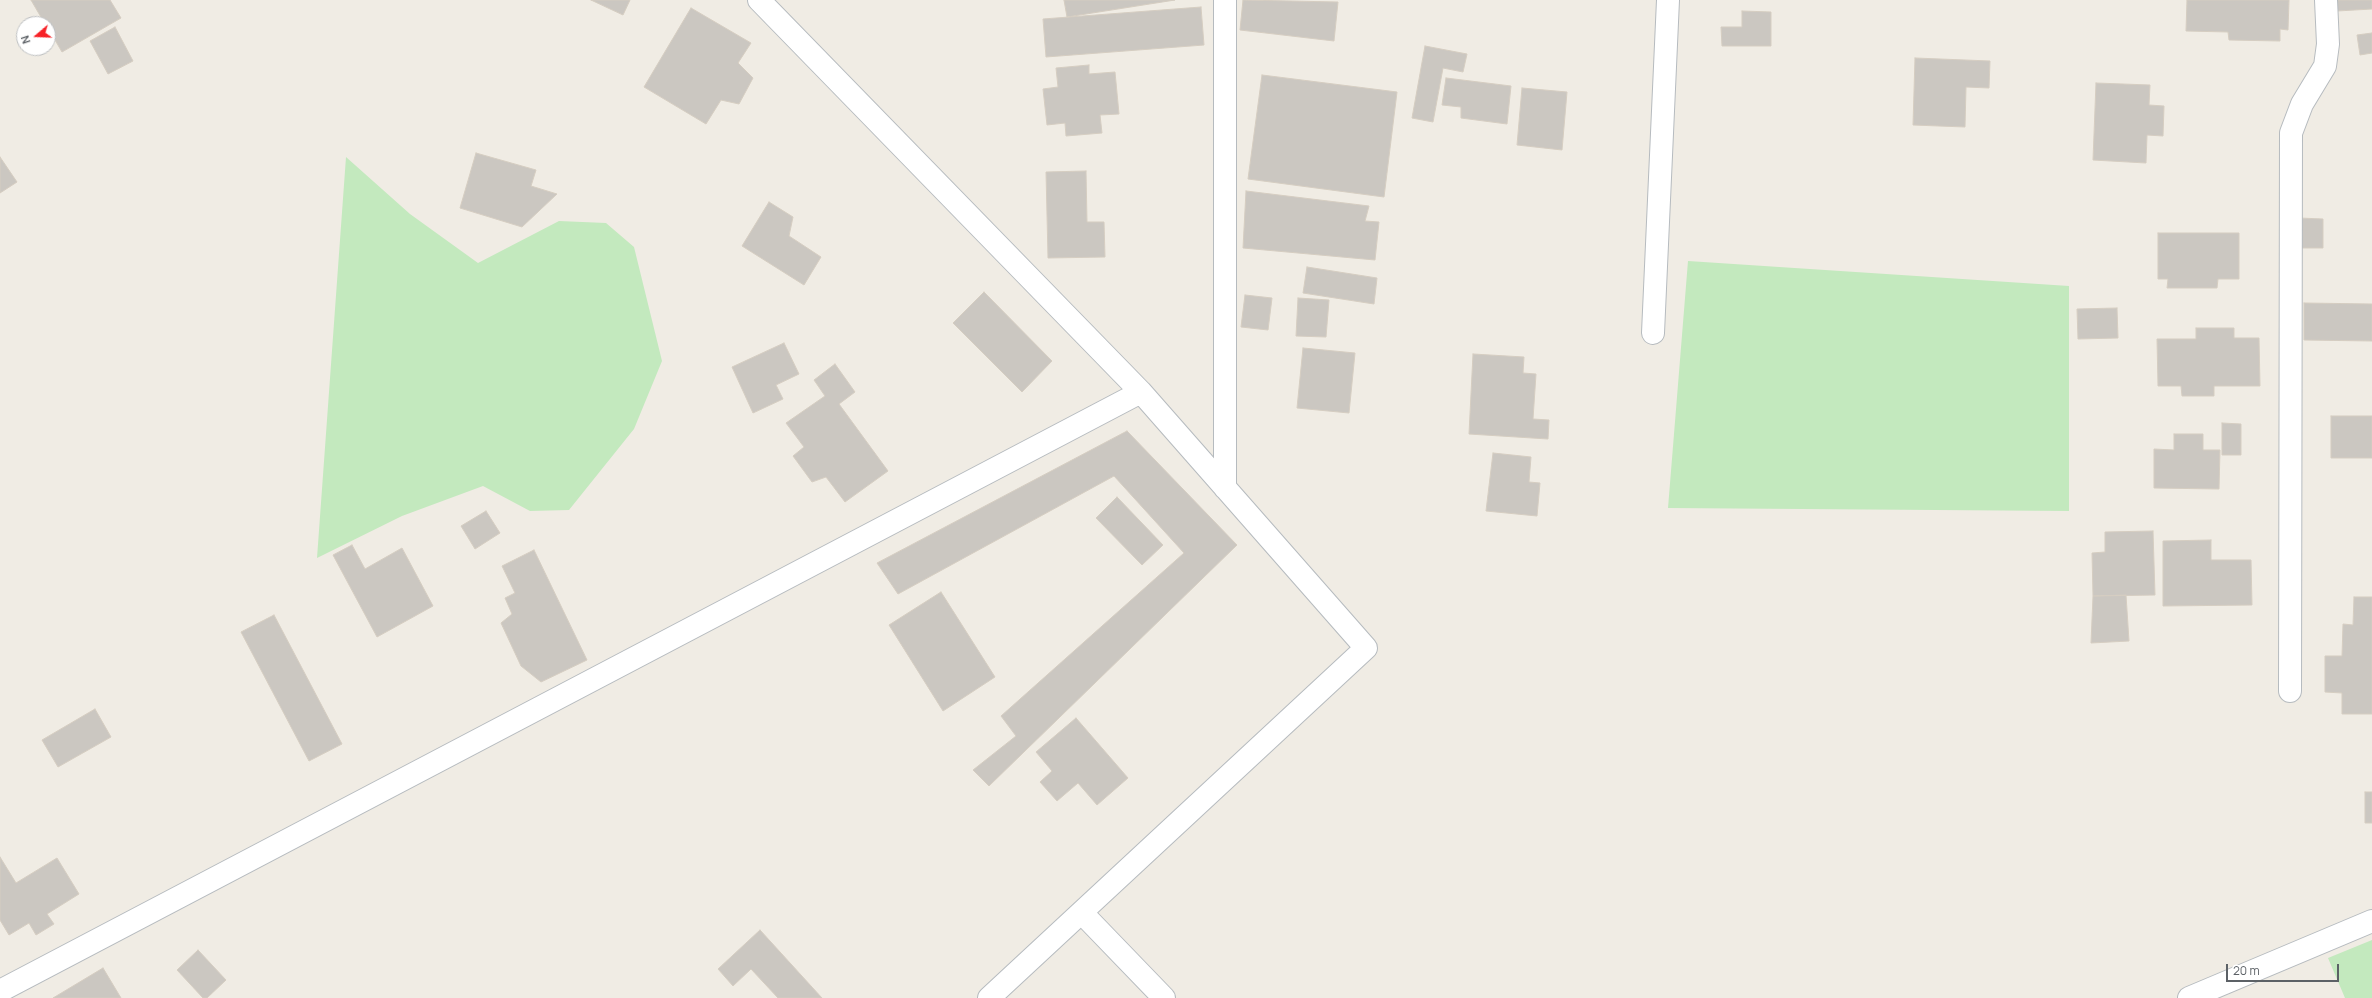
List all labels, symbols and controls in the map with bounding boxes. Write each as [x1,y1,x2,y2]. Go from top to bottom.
north arrow [16,16,56,56]
text: N [17,34,34,46]
scale bar [2228,956,2341,982]
text: 20 m [2233,962,2260,979]

